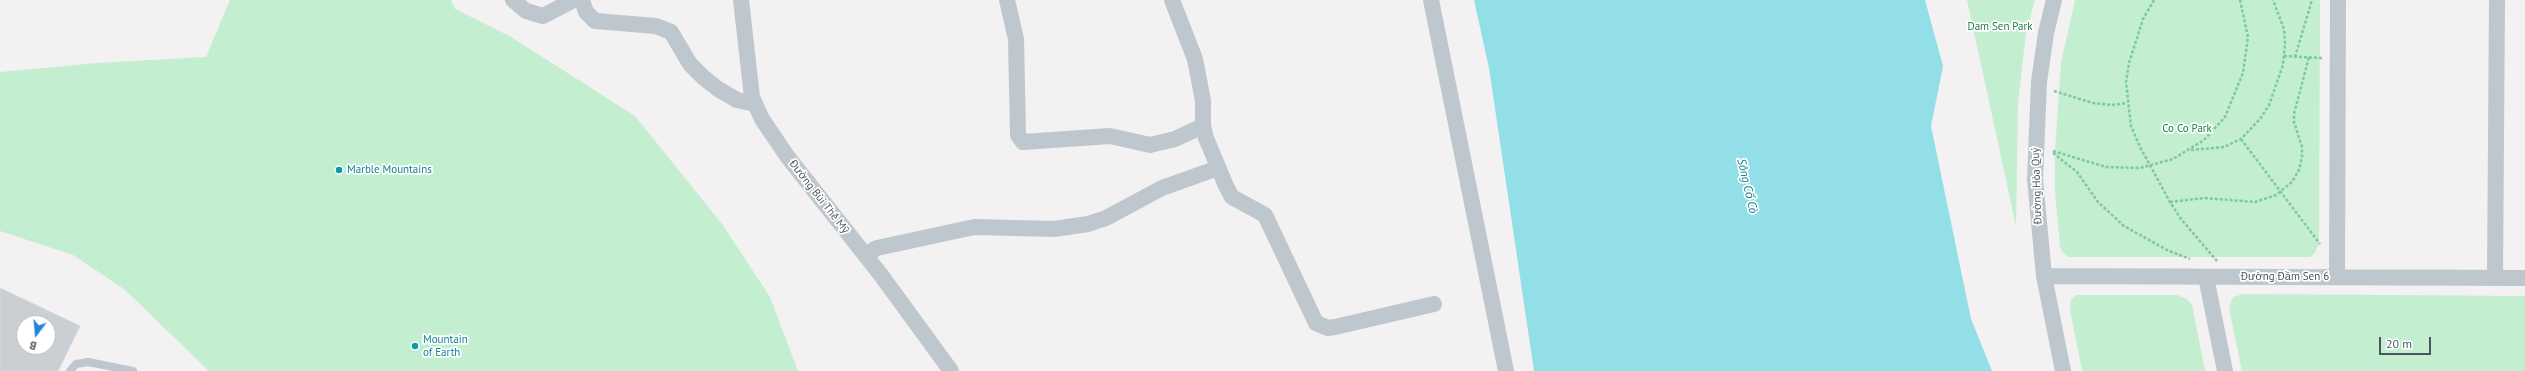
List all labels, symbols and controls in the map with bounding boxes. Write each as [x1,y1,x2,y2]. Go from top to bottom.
park label: Dam Sen Park [1967,20,2033,34]
park label: Co Co Park [2162,122,2212,136]
street label: Đường Hòa Quý [2029,147,2045,225]
water label: Sông Cổ Cò [1734,157,1760,215]
street label: Đường Bùi Thế Mỹ [786,158,852,236]
place label: Marble Mountains [347,163,432,177]
marker: Marble Mountains [334,165,344,175]
street label: Đường Đầm Sen 6 [2241,270,2329,284]
north arrow [16,315,56,355]
scale bar [2381,329,2433,355]
place label: Mountain of Earth [423,333,468,359]
text: 20 m [2386,336,2412,351]
text: B [28,338,38,353]
marker: Mountain of Earth [410,341,420,351]

